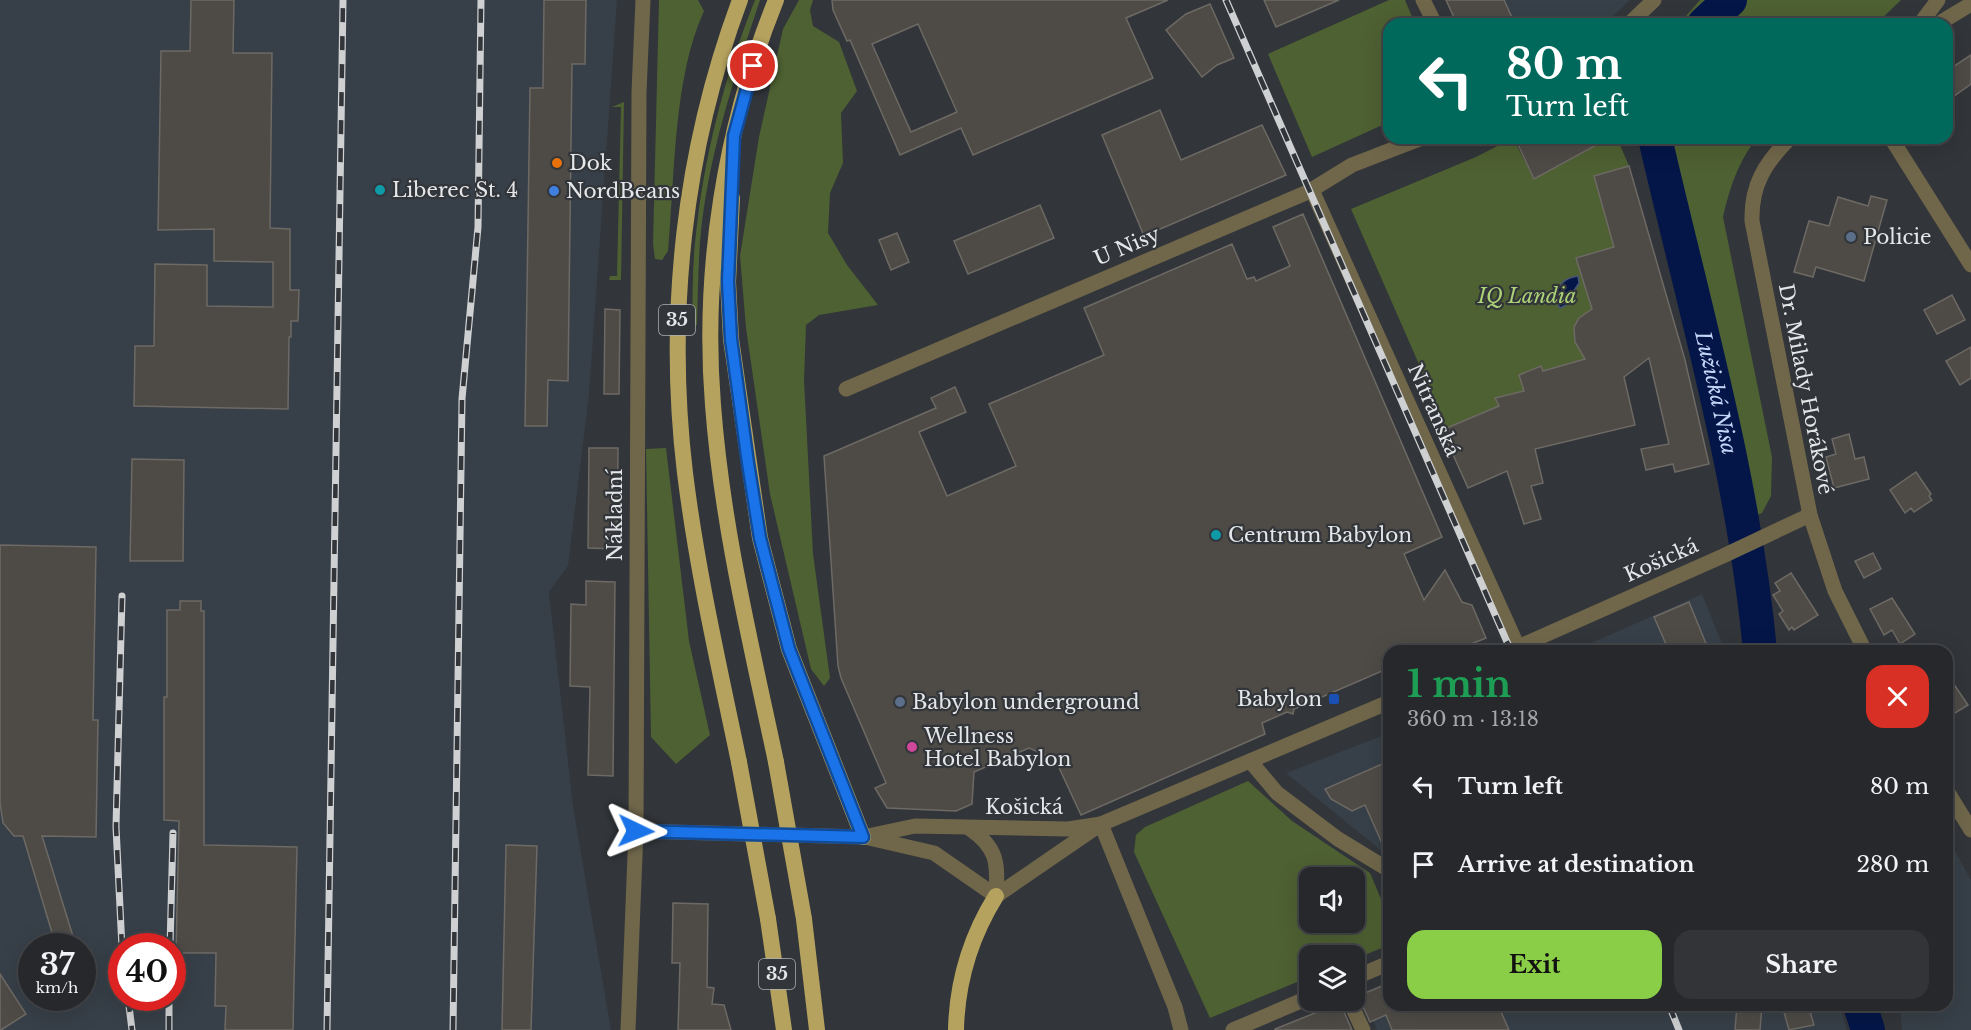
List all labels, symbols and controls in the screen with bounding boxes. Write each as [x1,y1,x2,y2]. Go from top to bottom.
text: 80 m [1506,38,1622,90]
pin [727,40,778,91]
icon: left [1407,42,1485,120]
icon: arrive [736,49,769,82]
text: Turn left [1506,90,1629,123]
place label: Dok [569,151,613,175]
marker: Dok [550,156,564,170]
place label: Liberec St. 4 [392,178,518,202]
place label: NordBeans [566,179,680,203]
marker: Liberec St. 4 [373,183,387,197]
marker: NordBeans [547,184,561,198]
street label: U Nisy [1090,221,1164,271]
place label: Policie [1863,225,1932,249]
marker: Policie [1844,230,1858,244]
street label: Dr. Milady Horákové [1774,282,1838,496]
park label: IQ Landia [1477,284,1576,308]
road number: 35 [659,305,695,335]
water label: Lužická Nisa [1689,327,1742,457]
street label: Nitranská [1403,360,1465,461]
street label: Nákladní [603,469,627,561]
place label: Centrum Babylon [1228,523,1412,547]
marker: Centrum Babylon [1209,528,1223,542]
street label: Košická [1620,533,1702,587]
text: 1 min [1407,662,1511,707]
button: close [1866,665,1929,728]
place label: Babylon [1237,687,1322,711]
place label: Babylon underground [912,690,1140,714]
marker: Babylon [1327,692,1341,706]
marker: Babylon underground [893,695,907,709]
text: 360 m · 13:18 [1407,707,1539,731]
place label: Wellness Hotel Babylon [923,724,1072,771]
marker: Wellness Hotel Babylon [905,740,919,754]
icon: left [1407,770,1440,803]
text: Turn left [1458,773,1563,800]
text: 80 m [1870,773,1929,800]
street label: Košická [985,795,1064,819]
position arrow [604,799,668,863]
icon: arrive [1407,848,1440,881]
text: Arrive at destination [1458,851,1695,878]
text: 280 m [1856,851,1929,878]
map controls [1299,867,1365,1011]
button: sound [1299,867,1365,933]
button: Exit [1407,930,1662,999]
button: Share [1674,930,1929,999]
speed limit sign: 40 [108,933,186,1011]
button: layers [1299,945,1365,1011]
text: 37 [40,946,74,983]
road number: 35 [759,959,795,989]
text: km/h [36,978,78,997]

